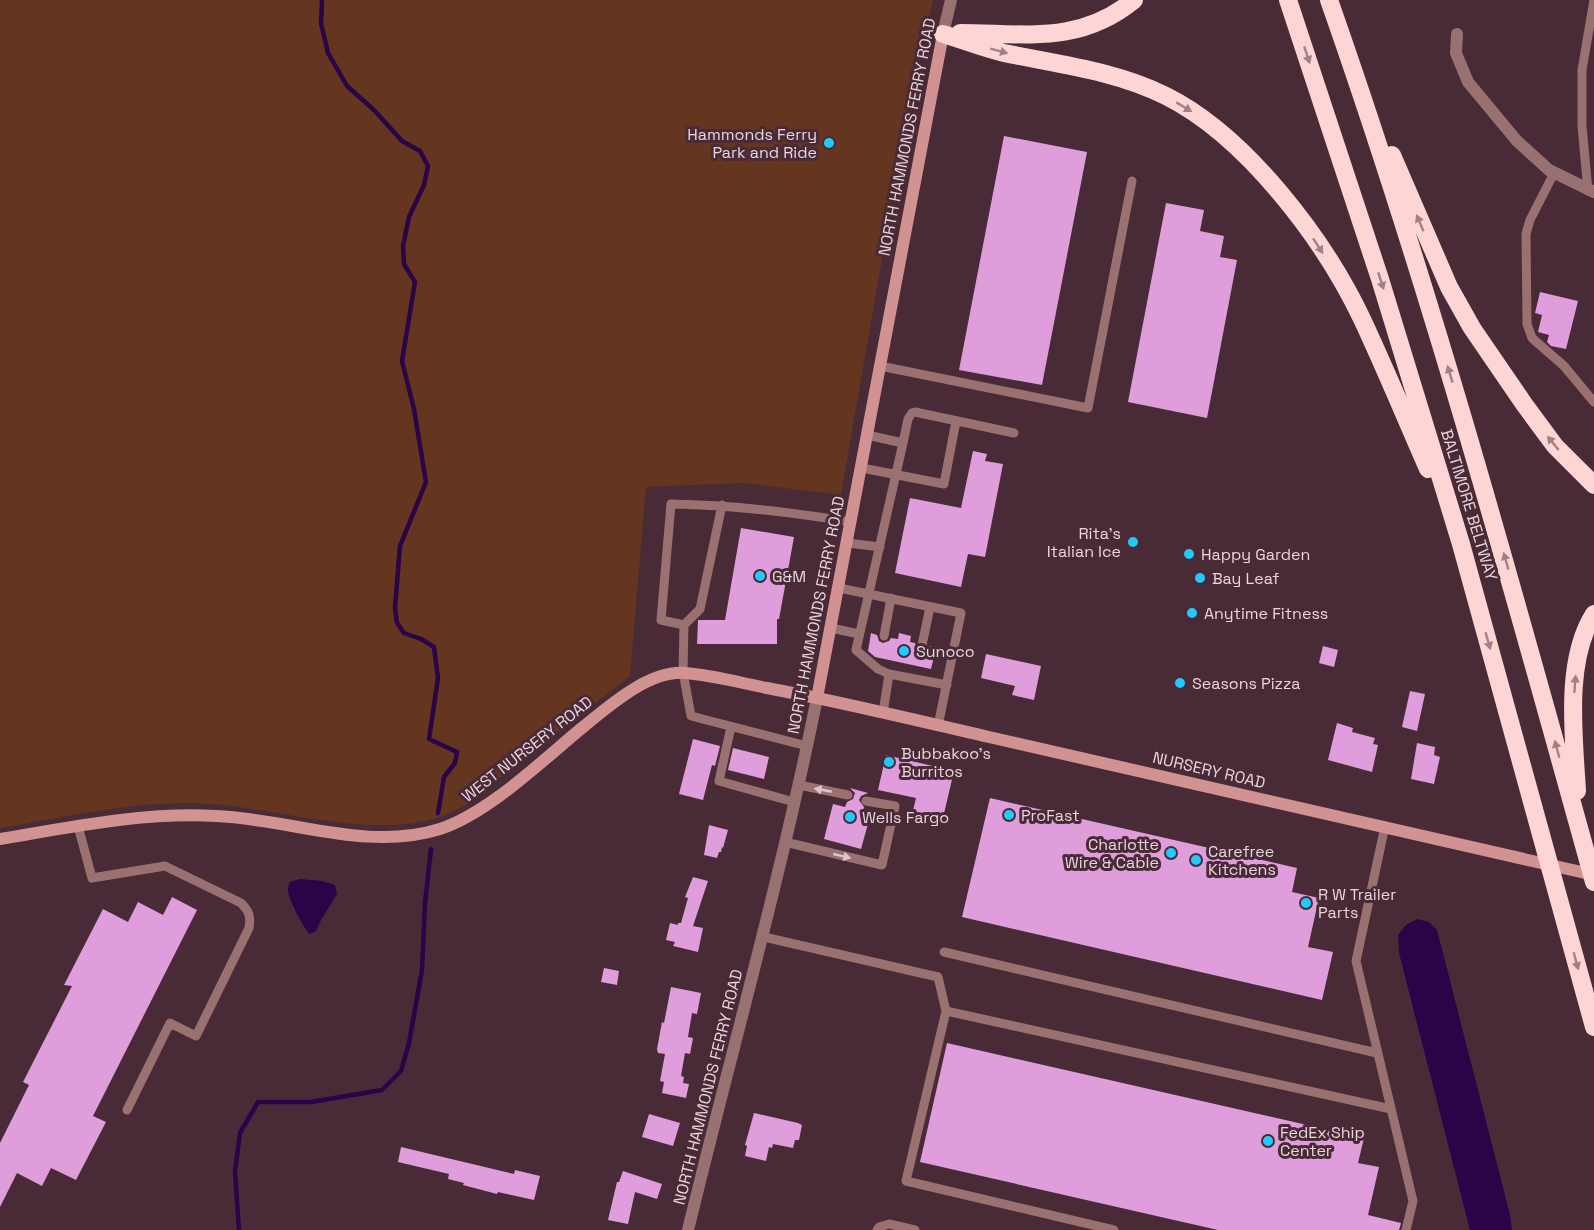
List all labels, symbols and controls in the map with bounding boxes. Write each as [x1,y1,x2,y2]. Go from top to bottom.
street label: NORTH HAMMONDS FERRY ROAD [874,16,940,258]
one-way arrow [1302,46,1312,64]
one-way arrow [990,47,1008,56]
one-way arrow [1176,101,1193,112]
place label: Hammonds Ferry Park and Ride [687,124,817,163]
marker: Hammonds Ferry Park and Ride [822,136,836,150]
one-way arrow [1415,214,1425,232]
one-way arrow [1313,238,1324,254]
one-way arrow [1376,272,1386,290]
one-way arrow [1445,365,1454,383]
street label: BALTIMORE BELTWAY [1436,427,1502,584]
one-way arrow [1547,436,1560,451]
street label: NORTH HAMMONDS FERRY ROAD [783,494,849,736]
place label: Rita's Italian Ice [1047,523,1121,562]
marker: Rita's Italian Ice [1126,535,1140,549]
place label: Happy Garden [1201,544,1310,565]
marker: Happy Garden [1182,547,1196,561]
one-way arrow [1501,552,1510,570]
place label: G&M [772,566,806,587]
place label: Bay Leaf [1212,568,1279,589]
marker: G&M [753,569,767,583]
marker: Bay Leaf [1193,571,1207,585]
place label: Anytime Fitness [1204,603,1328,624]
marker: Anytime Fitness [1185,606,1199,620]
one-way arrow [1484,632,1493,650]
place label: Sunoco [916,641,975,662]
marker: Sunoco [897,644,911,658]
place label: Seasons Pizza [1192,673,1300,694]
one-way arrow [1571,674,1580,693]
marker: Seasons Pizza [1173,676,1187,690]
street label: WEST NURSERY ROAD [457,691,597,807]
one-way arrow [1552,740,1562,759]
place label: Bubbakoo's Burritos [901,743,991,782]
street label: NURSERY ROAD [1151,747,1267,793]
marker: Bubbakoo's Burritos [882,755,896,769]
one-way arrow [814,785,833,794]
place label: ProFast [1021,805,1080,826]
place label: Wells Fargo [862,807,949,828]
marker: ProFast [1002,808,1016,822]
marker: Wells Fargo [843,810,857,824]
place label: Charlotte Wire & Cable [1065,834,1159,873]
place label: Carefree Kitchens [1208,841,1276,880]
marker: Charlotte Wire & Cable [1164,846,1178,860]
one-way arrow [833,851,852,861]
marker: Carefree Kitchens [1189,853,1203,867]
place label: R W Trailer Parts [1318,884,1396,923]
marker: R W Trailer Parts [1299,896,1313,910]
one-way arrow [1572,952,1581,970]
street label: NORTH HAMMONDS FERRY ROAD [669,967,747,1207]
place label: FedEx Ship Center [1280,1122,1365,1161]
marker: FedEx Ship Center [1261,1134,1275,1148]

